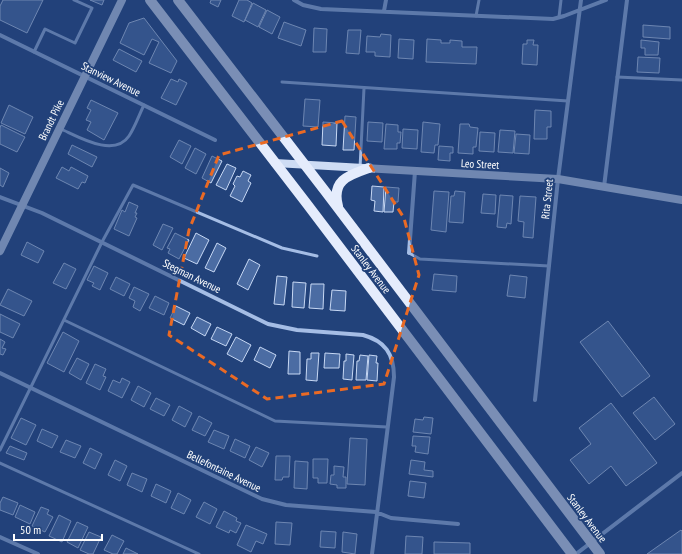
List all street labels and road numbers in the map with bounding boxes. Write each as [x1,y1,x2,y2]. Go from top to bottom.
street label: Stanview Avenue [79,59,143,100]
street label: Brandt Pike [35,97,67,143]
street label: Leo Street [460,156,500,172]
street label: Rita Street [538,178,556,220]
street label: Stanley Avenue [348,242,394,297]
street label: Stegman Avenue [161,256,224,296]
street label: Bellefontaine Avenue [185,447,264,495]
street label: Stanley Avenue [564,491,610,546]

